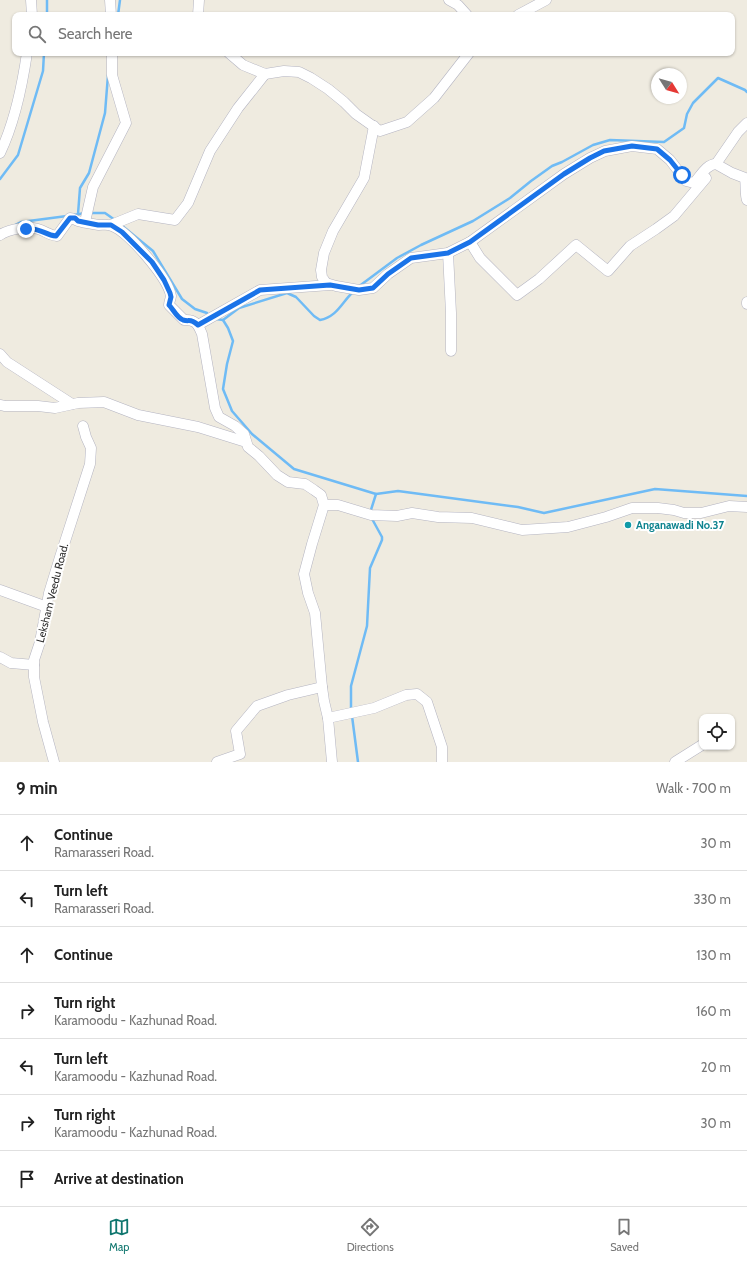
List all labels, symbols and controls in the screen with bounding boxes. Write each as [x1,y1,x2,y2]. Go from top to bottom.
search box [12,12,735,56]
icon: search [26,23,48,45]
text: Search here [58,25,133,43]
north arrow [651,68,687,104]
route start [673,166,691,184]
route end [17,220,35,238]
place label: Anganawadi No.37 [636,518,724,532]
marker: Anganawadi No.37 [623,520,633,530]
street label: Leksham Veedu Road. [33,542,71,644]
map controls [699,714,735,750]
button: locate [699,714,735,750]
text: 9 min [16,778,58,798]
text: Walk · 700 m [656,780,731,796]
text: Continue [54,826,113,844]
icon: ahead [16,832,38,854]
text: 30 m [701,835,731,851]
text: Ramarasseri Road. [54,844,154,860]
text: Turn left [54,882,108,900]
icon: left [16,888,38,910]
text: 330 m [694,891,731,907]
text: Ramarasseri Road. [54,900,154,916]
icon: ahead [16,944,38,966]
text: Continue [54,946,113,964]
text: 130 m [696,947,731,963]
text: Turn right [54,994,115,1012]
icon: right [16,1000,38,1022]
text: 160 m [696,1003,731,1019]
text: Karamoodu - Kazhunad Road. [54,1012,217,1028]
text: Turn left [54,1050,108,1068]
icon: left [16,1056,38,1078]
text: 20 m [701,1059,731,1075]
text: Karamoodu - Kazhunad Road. [54,1068,217,1084]
text: Turn right [54,1106,115,1124]
icon: right [16,1112,38,1134]
text: 30 m [701,1115,731,1131]
text: Karamoodu - Kazhunad Road. [54,1124,217,1140]
icon: arrive [16,1168,38,1190]
text: Arrive at destination [54,1170,184,1188]
tab: Map [108,1216,130,1254]
tab: Directions [347,1216,394,1254]
tab: Saved [610,1216,639,1254]

